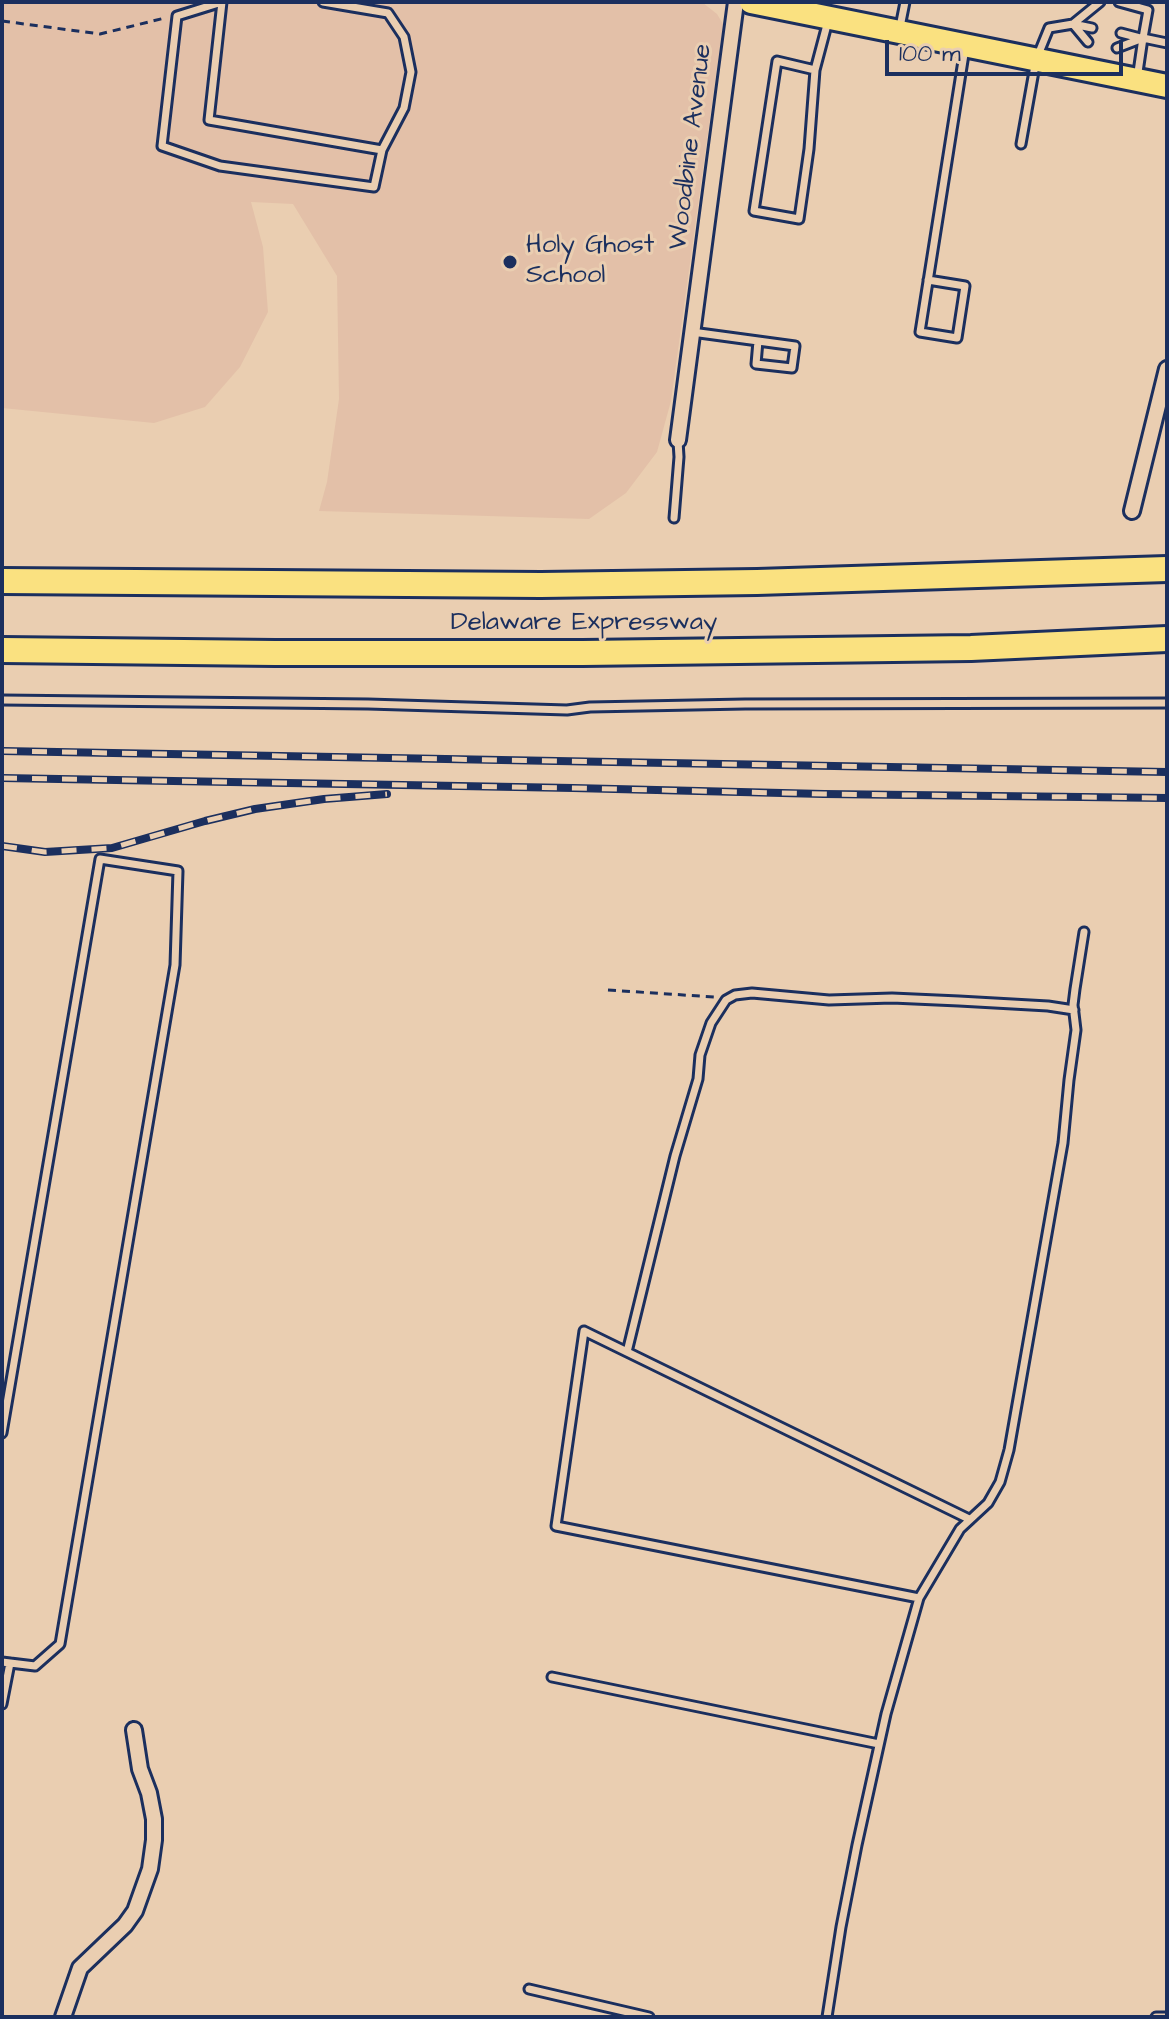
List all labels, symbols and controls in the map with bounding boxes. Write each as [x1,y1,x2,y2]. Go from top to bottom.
scale bar [889,24,1127,74]
text: 100 m [899,37,961,71]
street label: Woodbine Avenue [664,42,720,252]
place label: Holy Ghost School [526,231,654,292]
marker: Holy Ghost School [501,253,519,271]
street label: Delaware Expressway [451,608,717,640]

